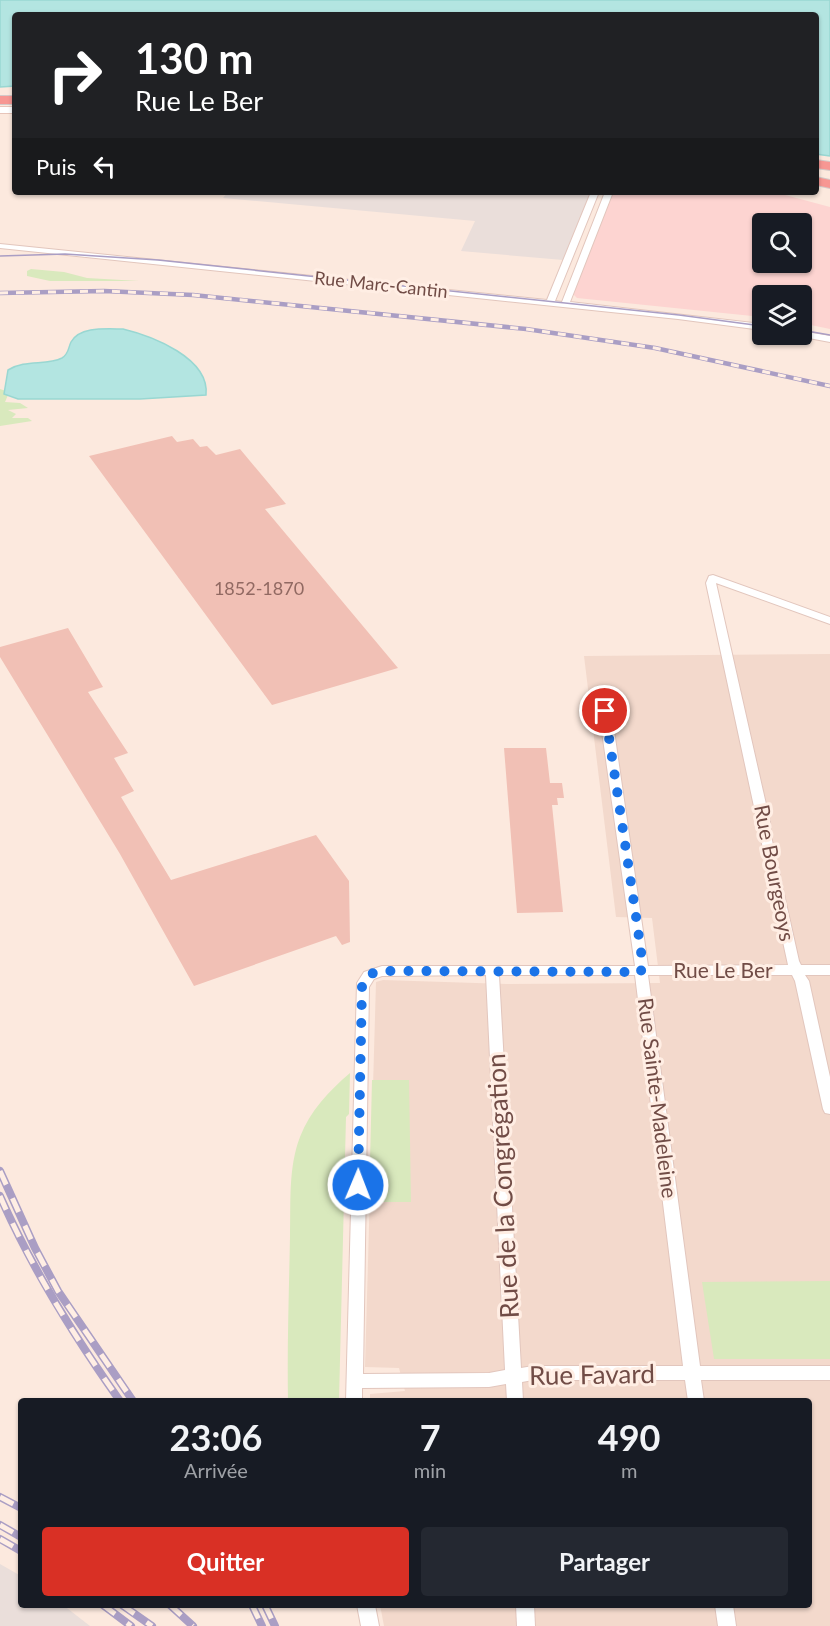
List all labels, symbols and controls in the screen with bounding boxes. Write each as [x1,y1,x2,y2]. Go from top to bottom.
text: 130 m [135,33,253,83]
icon: right [36,36,114,114]
text: Rue Le Ber [135,84,263,117]
icon: left [88,150,121,183]
text: Puis [36,153,76,180]
map controls [752,213,812,345]
button: search [752,213,812,273]
street label: Rue Marc-Cantin [313,266,449,302]
button: layers [752,285,812,345]
house number: 1852-1870 [214,577,304,599]
pin [579,685,630,736]
icon: arrive [588,694,621,727]
street label: Rue Bourgeoys [750,802,801,943]
street label: Rue Le Ber [673,957,773,982]
street label: Rue Sainte-Madeleine [634,996,683,1200]
street label: Rue de la Congrégation [479,1053,525,1319]
position arrow [326,1153,390,1217]
street label: Rue Favard [529,1357,655,1391]
text: 23:06 [170,1415,262,1459]
text: 7 [420,1415,441,1459]
text: 490 [598,1415,660,1459]
text: Arrivée [184,1458,248,1482]
text: min [414,1458,446,1482]
text: m [621,1458,637,1482]
button: Quitter [42,1527,409,1596]
button: Partager [421,1527,788,1596]

